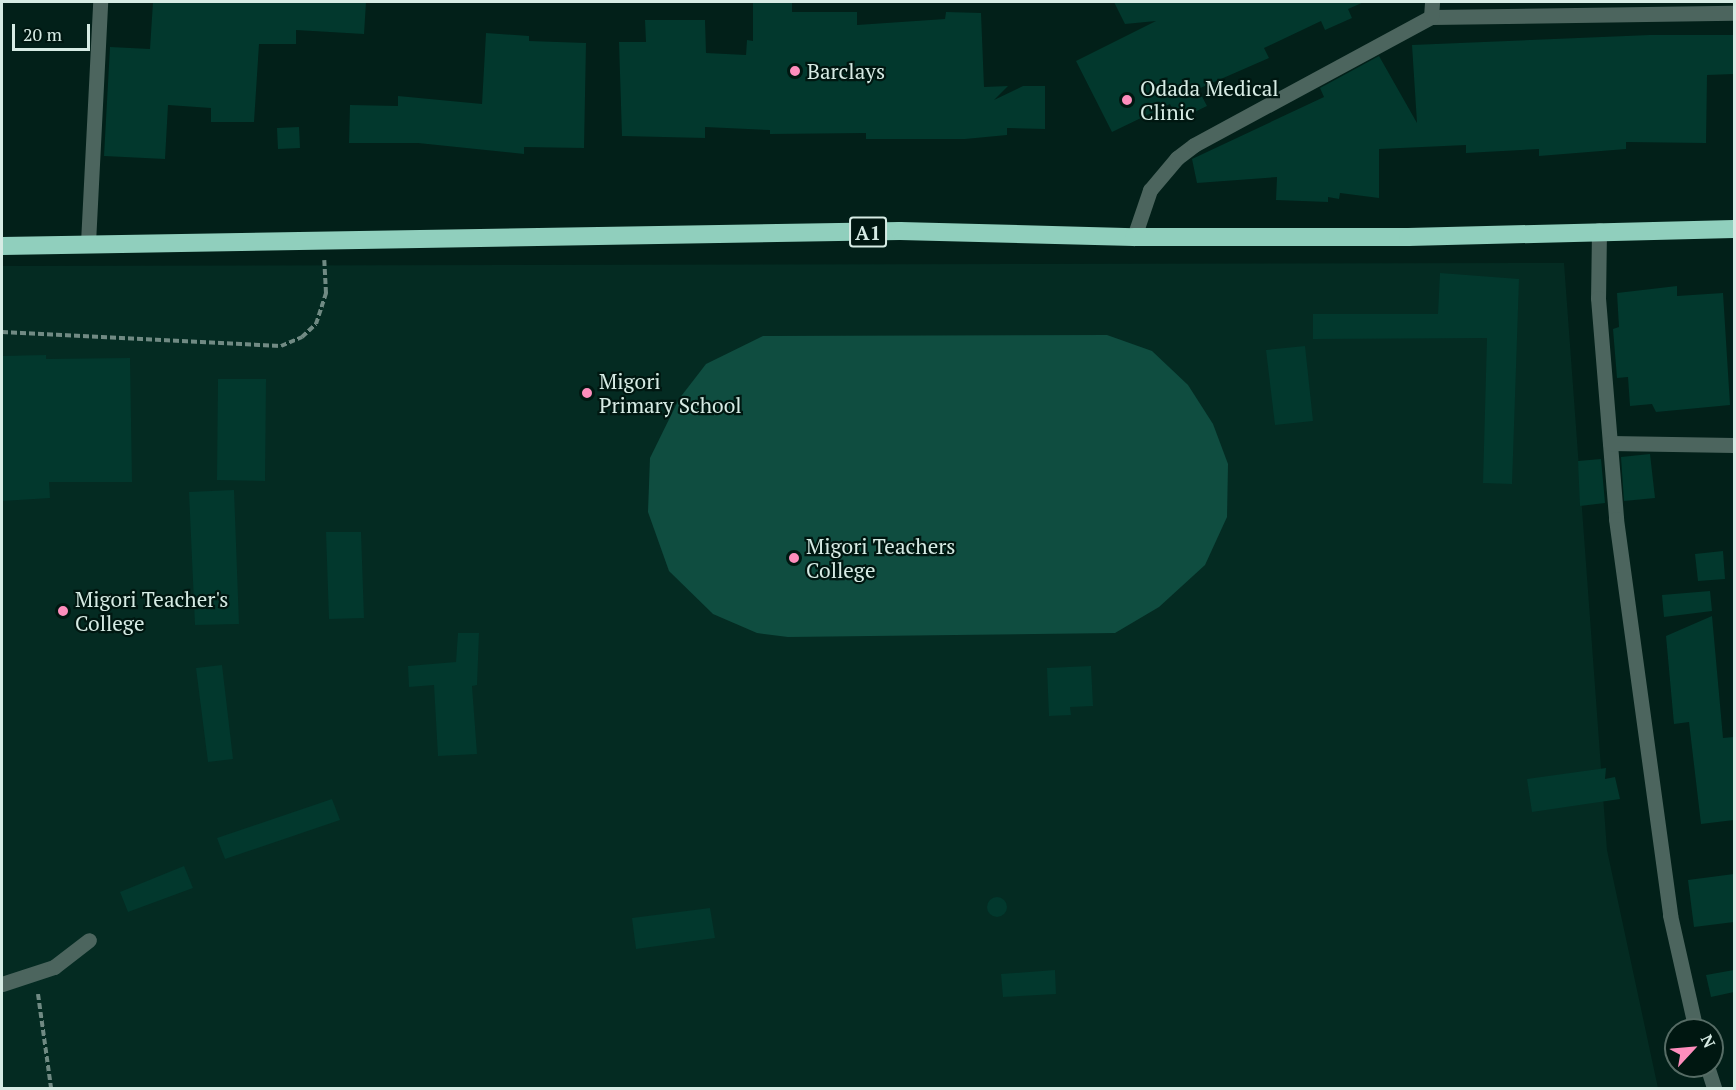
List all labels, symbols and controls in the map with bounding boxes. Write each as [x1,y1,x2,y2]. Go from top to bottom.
scale bar [15,12,93,50]
text: 20 m [23,22,62,46]
place label: Barclays [807,58,885,84]
marker: Barclays [788,64,802,78]
place label: Odada Medical Clinic [1140,75,1279,125]
marker: Odada Medical Clinic [1118,91,1136,109]
road number: A1 [848,215,888,249]
place label: Migori Primary School [599,368,742,418]
marker: Migori Primary School [580,386,594,400]
place label: Migori Teachers College [806,533,955,583]
marker: Migori Teachers College [787,551,801,565]
place label: Migori Teacher's College [75,586,228,636]
marker: Migori Teacher's College [56,604,70,618]
north arrow [1664,1018,1724,1078]
text: N [1696,1031,1721,1051]

